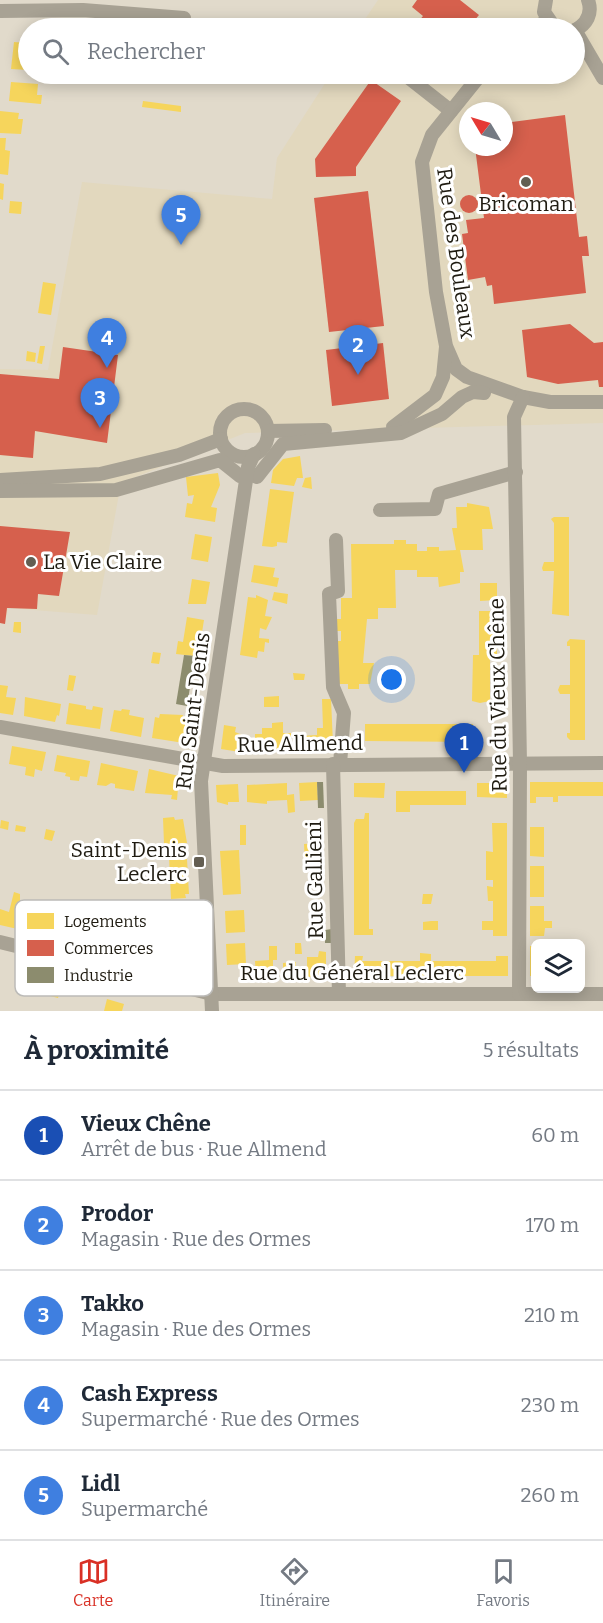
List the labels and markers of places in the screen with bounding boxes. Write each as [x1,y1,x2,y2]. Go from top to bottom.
marker: Bricoman [519,175,533,189]
place label: Bricoman [478,191,574,217]
pin: 5 [162,196,201,245]
pin: 4 [88,318,126,368]
pin: 2 [338,326,378,375]
pin: 3 [80,378,120,428]
place label: La Vie Claire [43,549,162,575]
marker: La Vie Claire [24,555,38,569]
pin: 1 [444,724,484,773]
place label: Saint-Denis Leclerc [71,837,187,887]
marker: Saint-Denis Leclerc [192,855,206,869]

